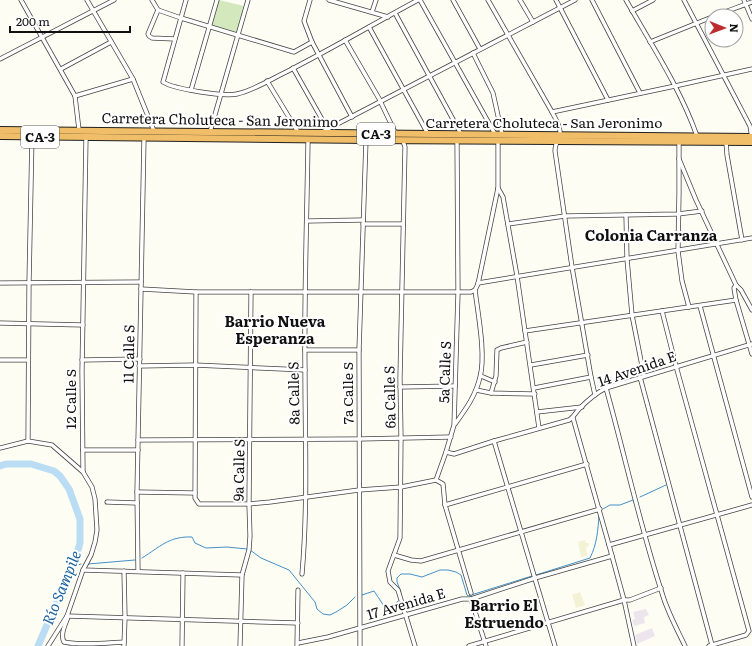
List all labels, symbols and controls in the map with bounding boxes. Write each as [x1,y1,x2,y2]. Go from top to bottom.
scale bar [10,8,130,34]
north arrow [704,8,744,48]
text: 200 m [16,12,50,30]
text: N [727,23,743,33]
street label: Carretera Choluteca - San Jeronimo [101,107,339,131]
street label: Carretera Choluteca - San Jeronimo [426,112,662,132]
road number: CA-3 [357,123,395,145]
road number: CA-3 [21,126,59,148]
district label: Colonia Carranza [585,223,718,246]
district label: Barrio Nueva Esperanza [224,309,326,349]
street label: 11 Calle S [117,324,139,384]
street label: 5a Calle S [433,340,455,403]
street label: 14 Avenida E [595,345,679,391]
street label: 8a Calle S [282,361,304,425]
street label: 7a Calle S [337,362,357,424]
street label: 6a Calle S [378,365,400,429]
street label: 12 Calle S [60,369,80,429]
street label: 9a Calle S [227,439,249,501]
water label: Río Sampile [35,547,86,628]
street label: 17 Avenida E [364,582,447,624]
district label: Barrio El Estruendo [464,593,544,633]

